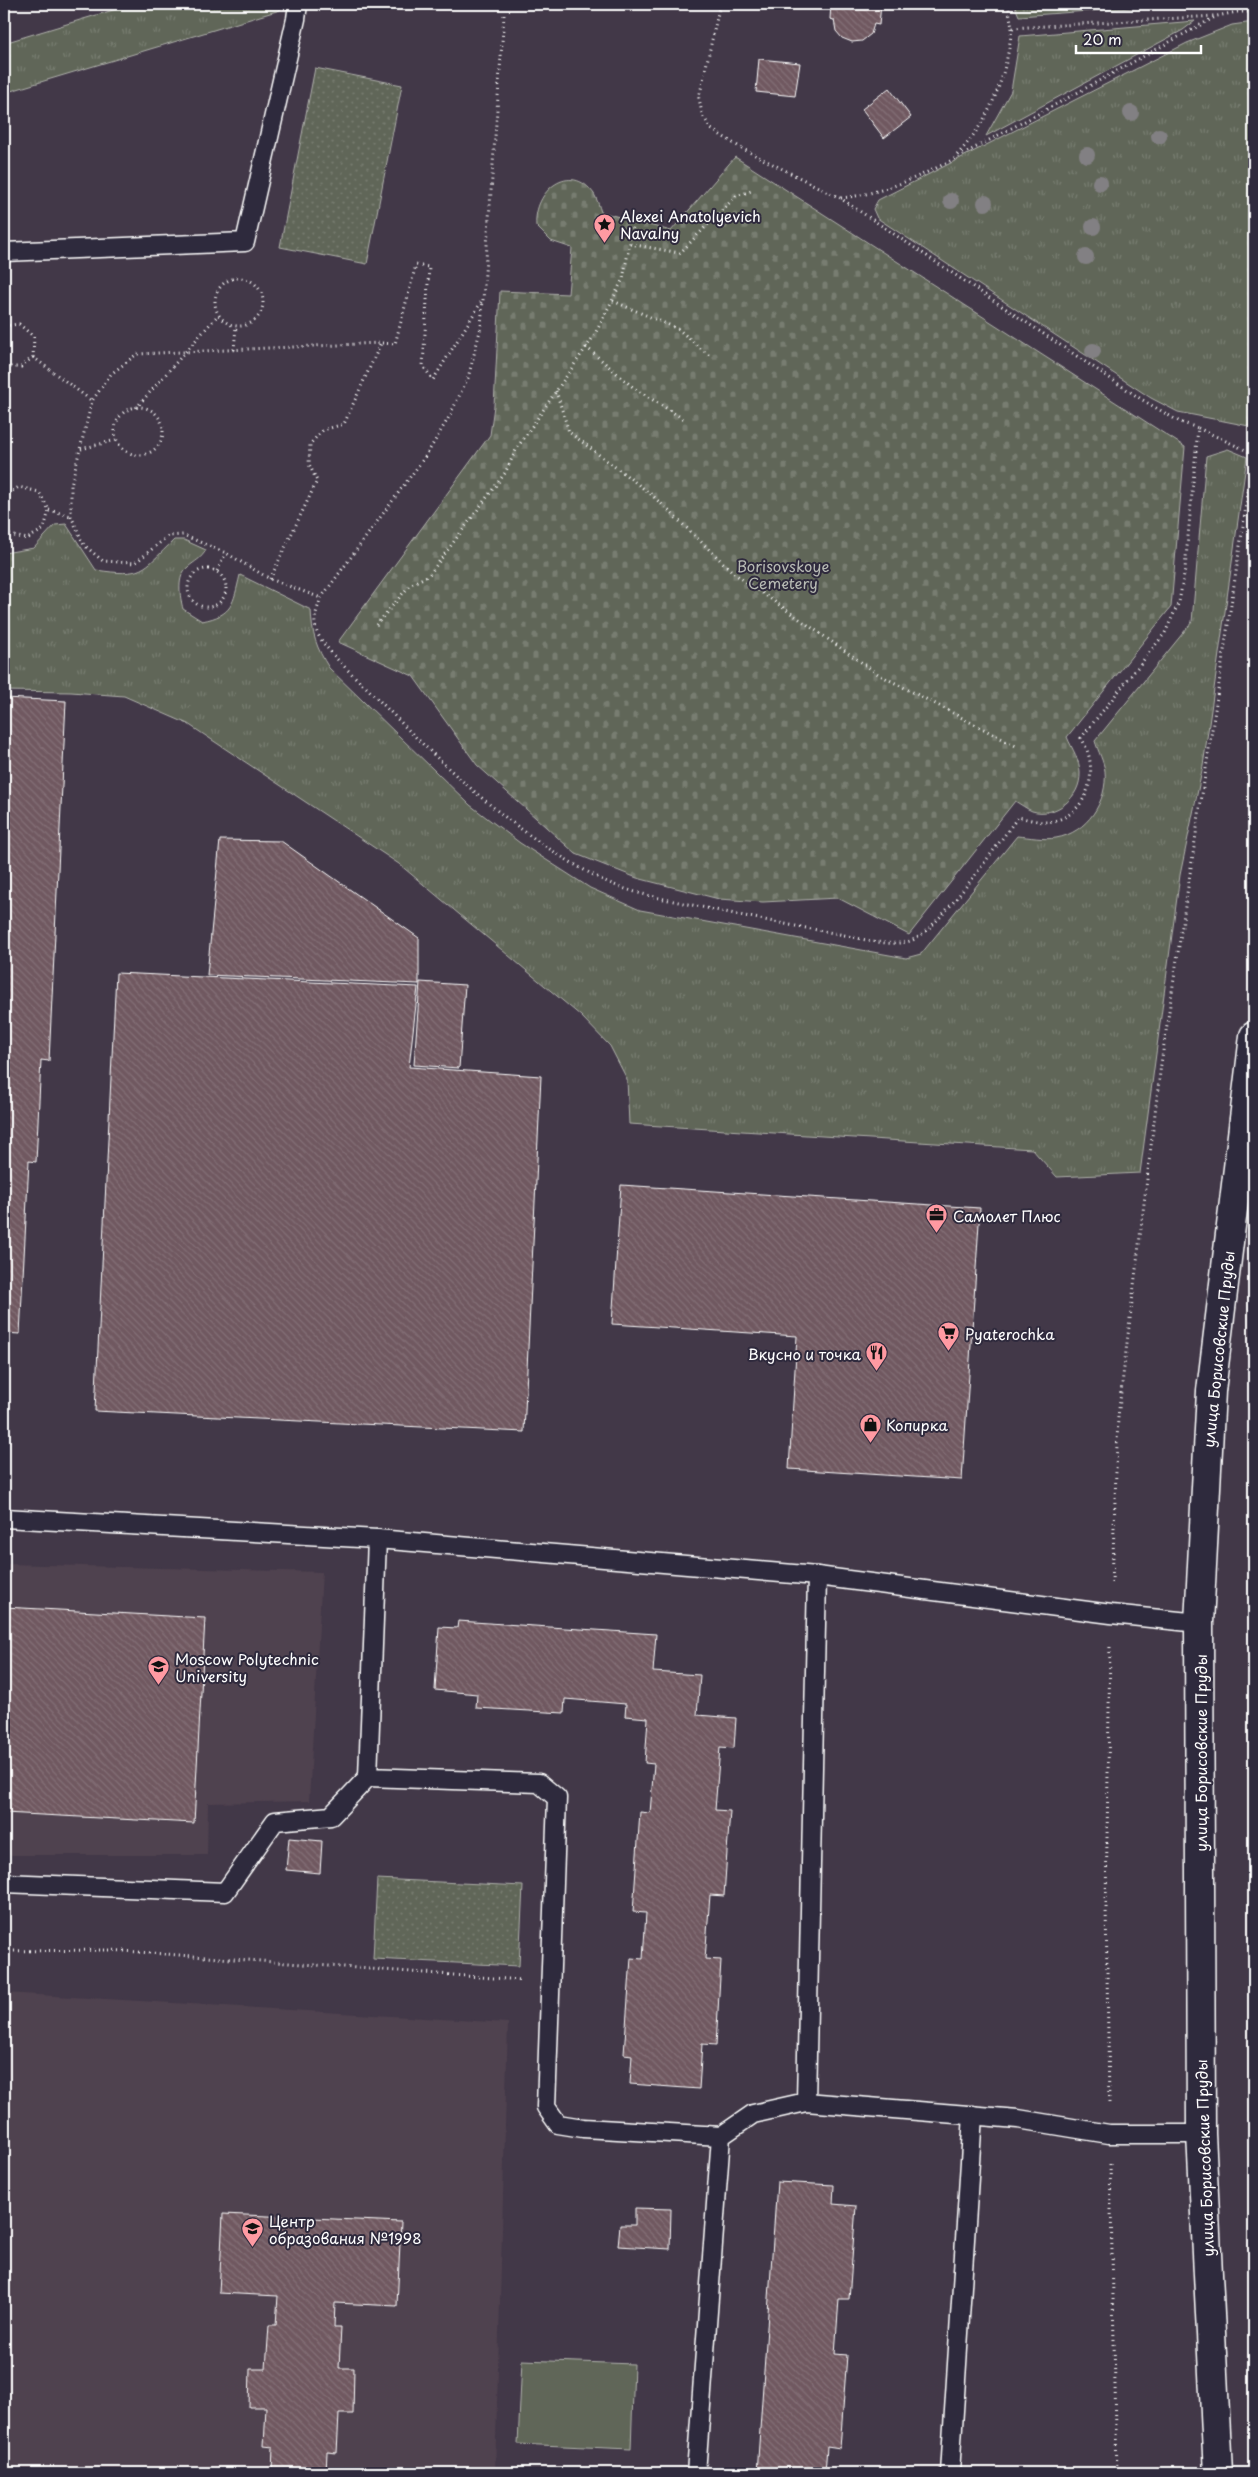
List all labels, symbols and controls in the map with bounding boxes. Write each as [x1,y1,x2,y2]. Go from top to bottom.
scale bar [1076,22,1200,54]
text: 20 m [1083,27,1122,50]
place label: Alexei Anatolyevich Navalny [620,204,761,244]
place icon: Alexei Anatolyevich Navalny [592,212,616,243]
park label: Borisovskoye Cemetery [737,554,829,594]
office icon: Самолет Плюс [925,1203,949,1234]
place label: Самолет Плюс [953,1204,1061,1227]
street label: улица Борисовские Пруды [1196,1250,1240,1448]
supermarket icon: Pyaterochka [937,1321,961,1352]
place label: Pyaterochka [965,1322,1055,1345]
restaurant icon: Вкусно и точка [865,1341,889,1372]
place label: Вкусно и точка [748,1342,862,1365]
shop icon: Копирка [858,1412,882,1443]
place label: Копирка [886,1413,948,1436]
place label: Moscow Polytechnic University [175,1647,319,1687]
street label: улица Борисовские Пруды [1189,1654,1212,1852]
school or university icon: Moscow Polytechnic University [147,1655,171,1686]
street label: улица Борисовские Пруды [1189,2059,1219,2257]
place label: Центр образования №1998 [269,2209,422,2249]
school or university icon: Центр образования №1998 [241,2217,265,2248]

